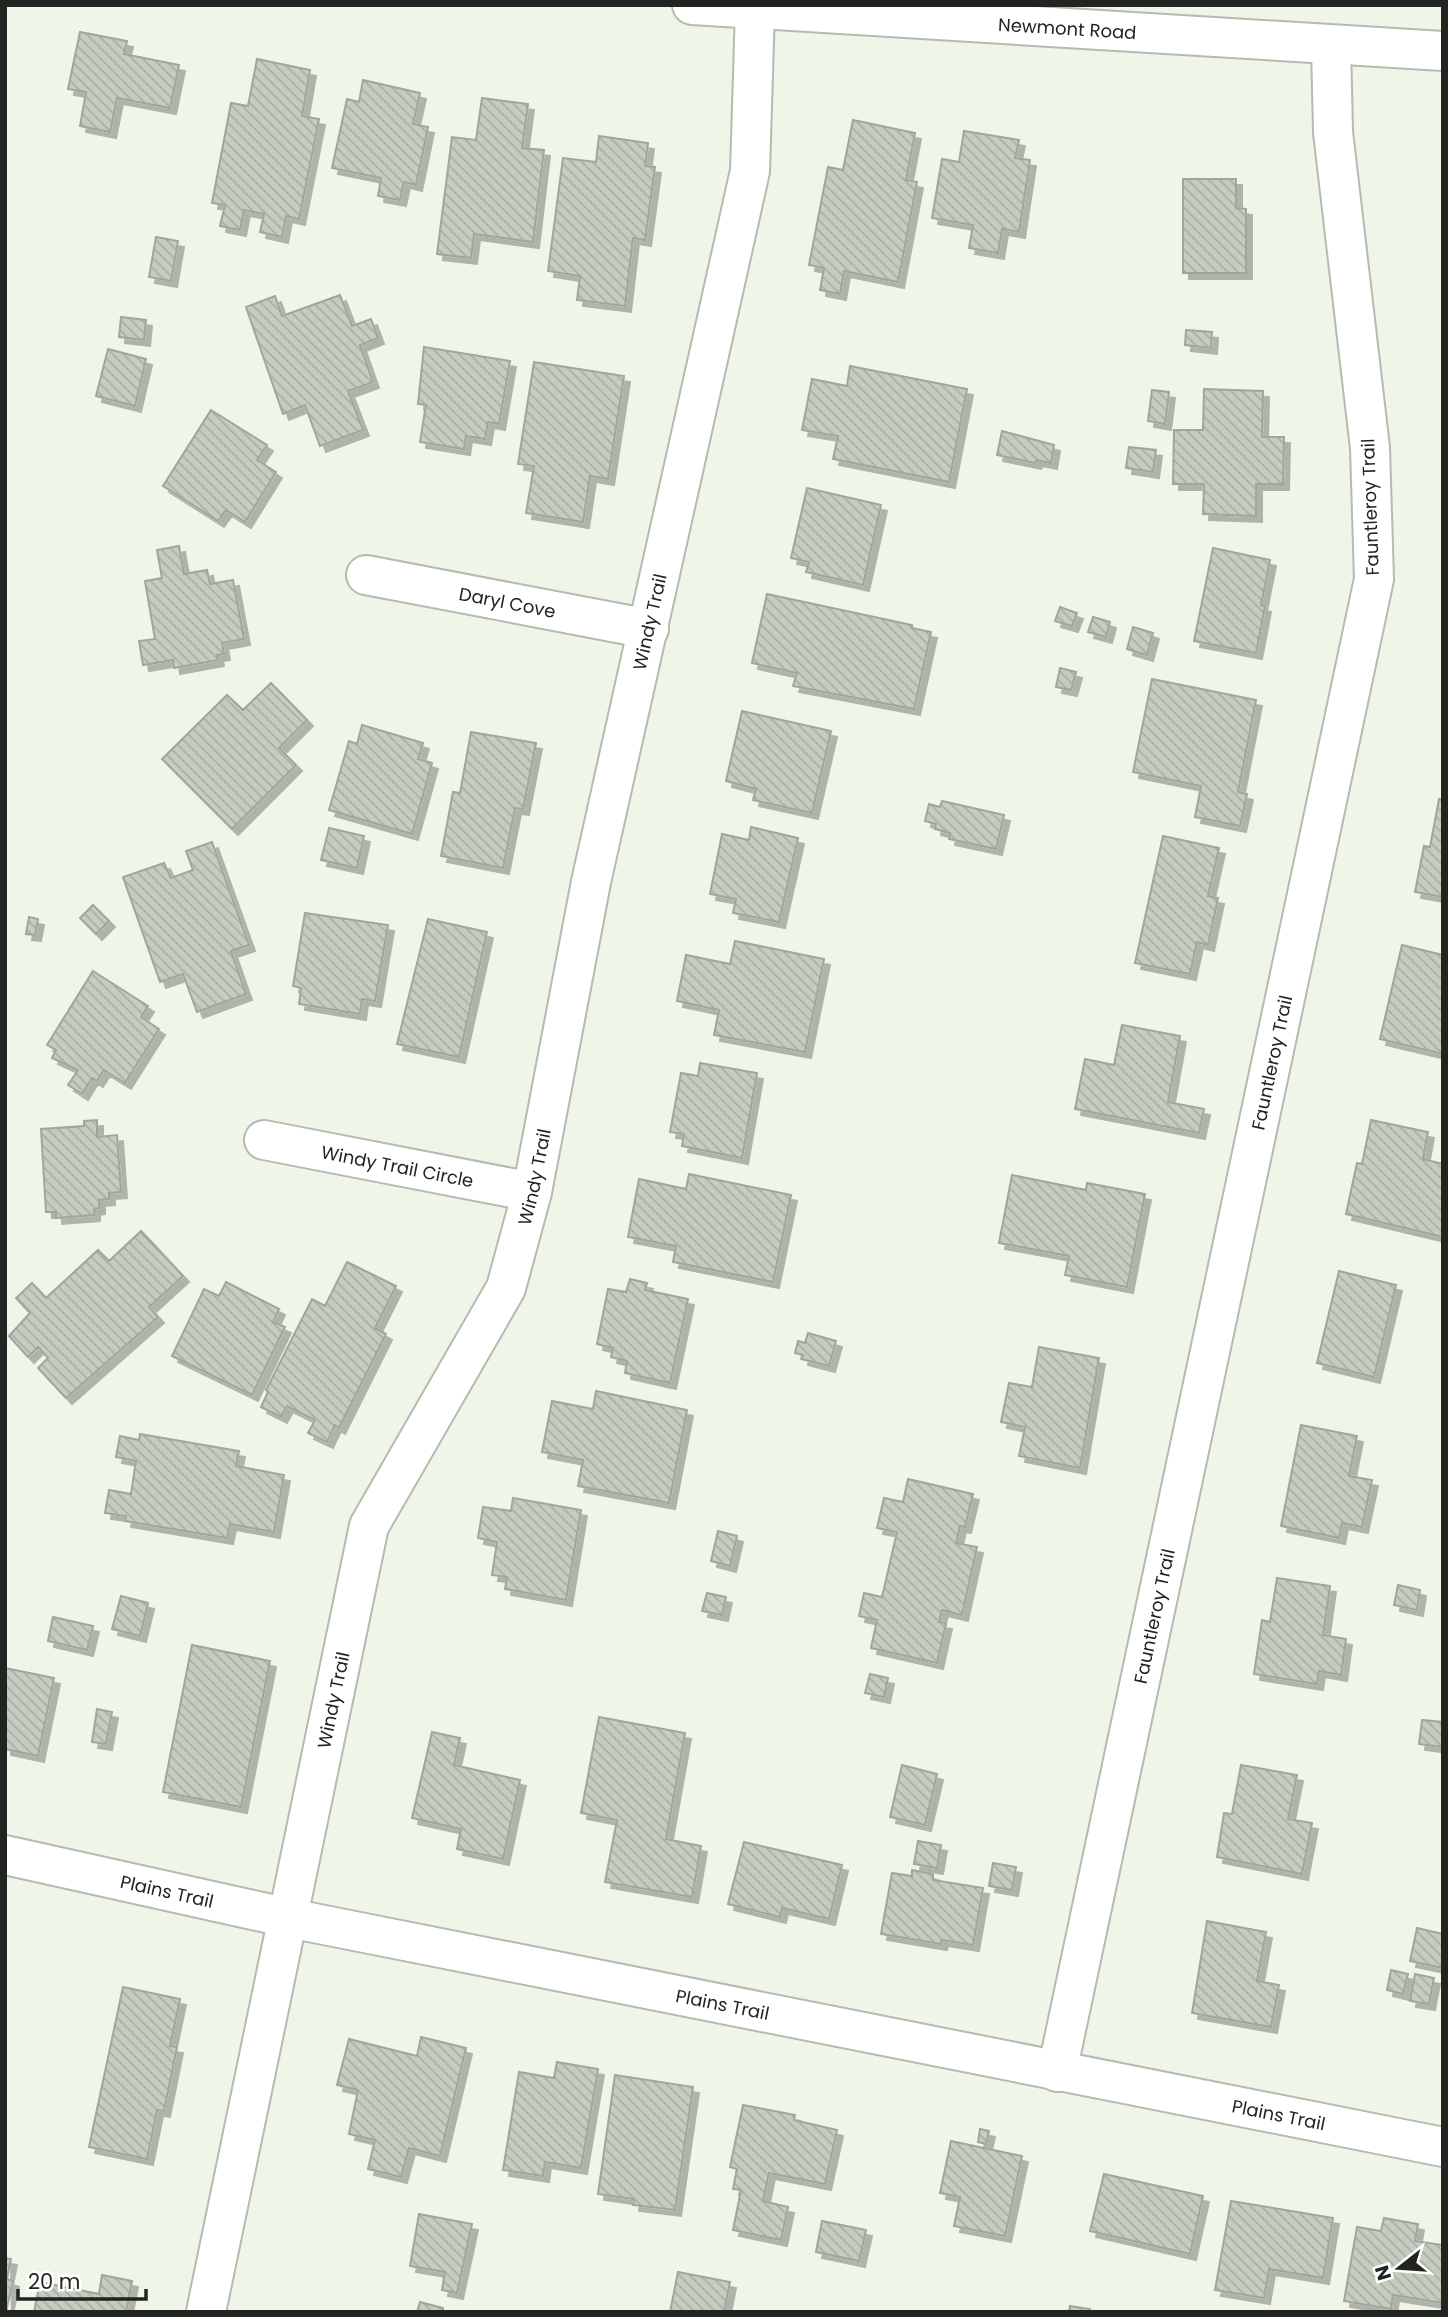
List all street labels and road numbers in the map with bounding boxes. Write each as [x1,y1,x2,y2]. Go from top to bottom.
street label: Newmont Road [997,11,1137,45]
street label: Fauntleroy Trail [1355,438,1385,576]
street label: Windy Trail [626,571,672,672]
street label: Daryl Cove [457,581,558,623]
street label: Fauntleroy Trail [1245,993,1298,1132]
street label: Windy Trail [511,1126,556,1228]
street label: Windy Trail Circle [319,1139,476,1193]
street label: Fauntleroy Trail [1127,1546,1180,1686]
street label: Windy Trail [311,1649,355,1751]
street label: Plains Trail [118,1868,216,1913]
street label: Plains Trail [674,1983,772,2026]
street label: Plains Trail [1230,2093,1328,2136]

